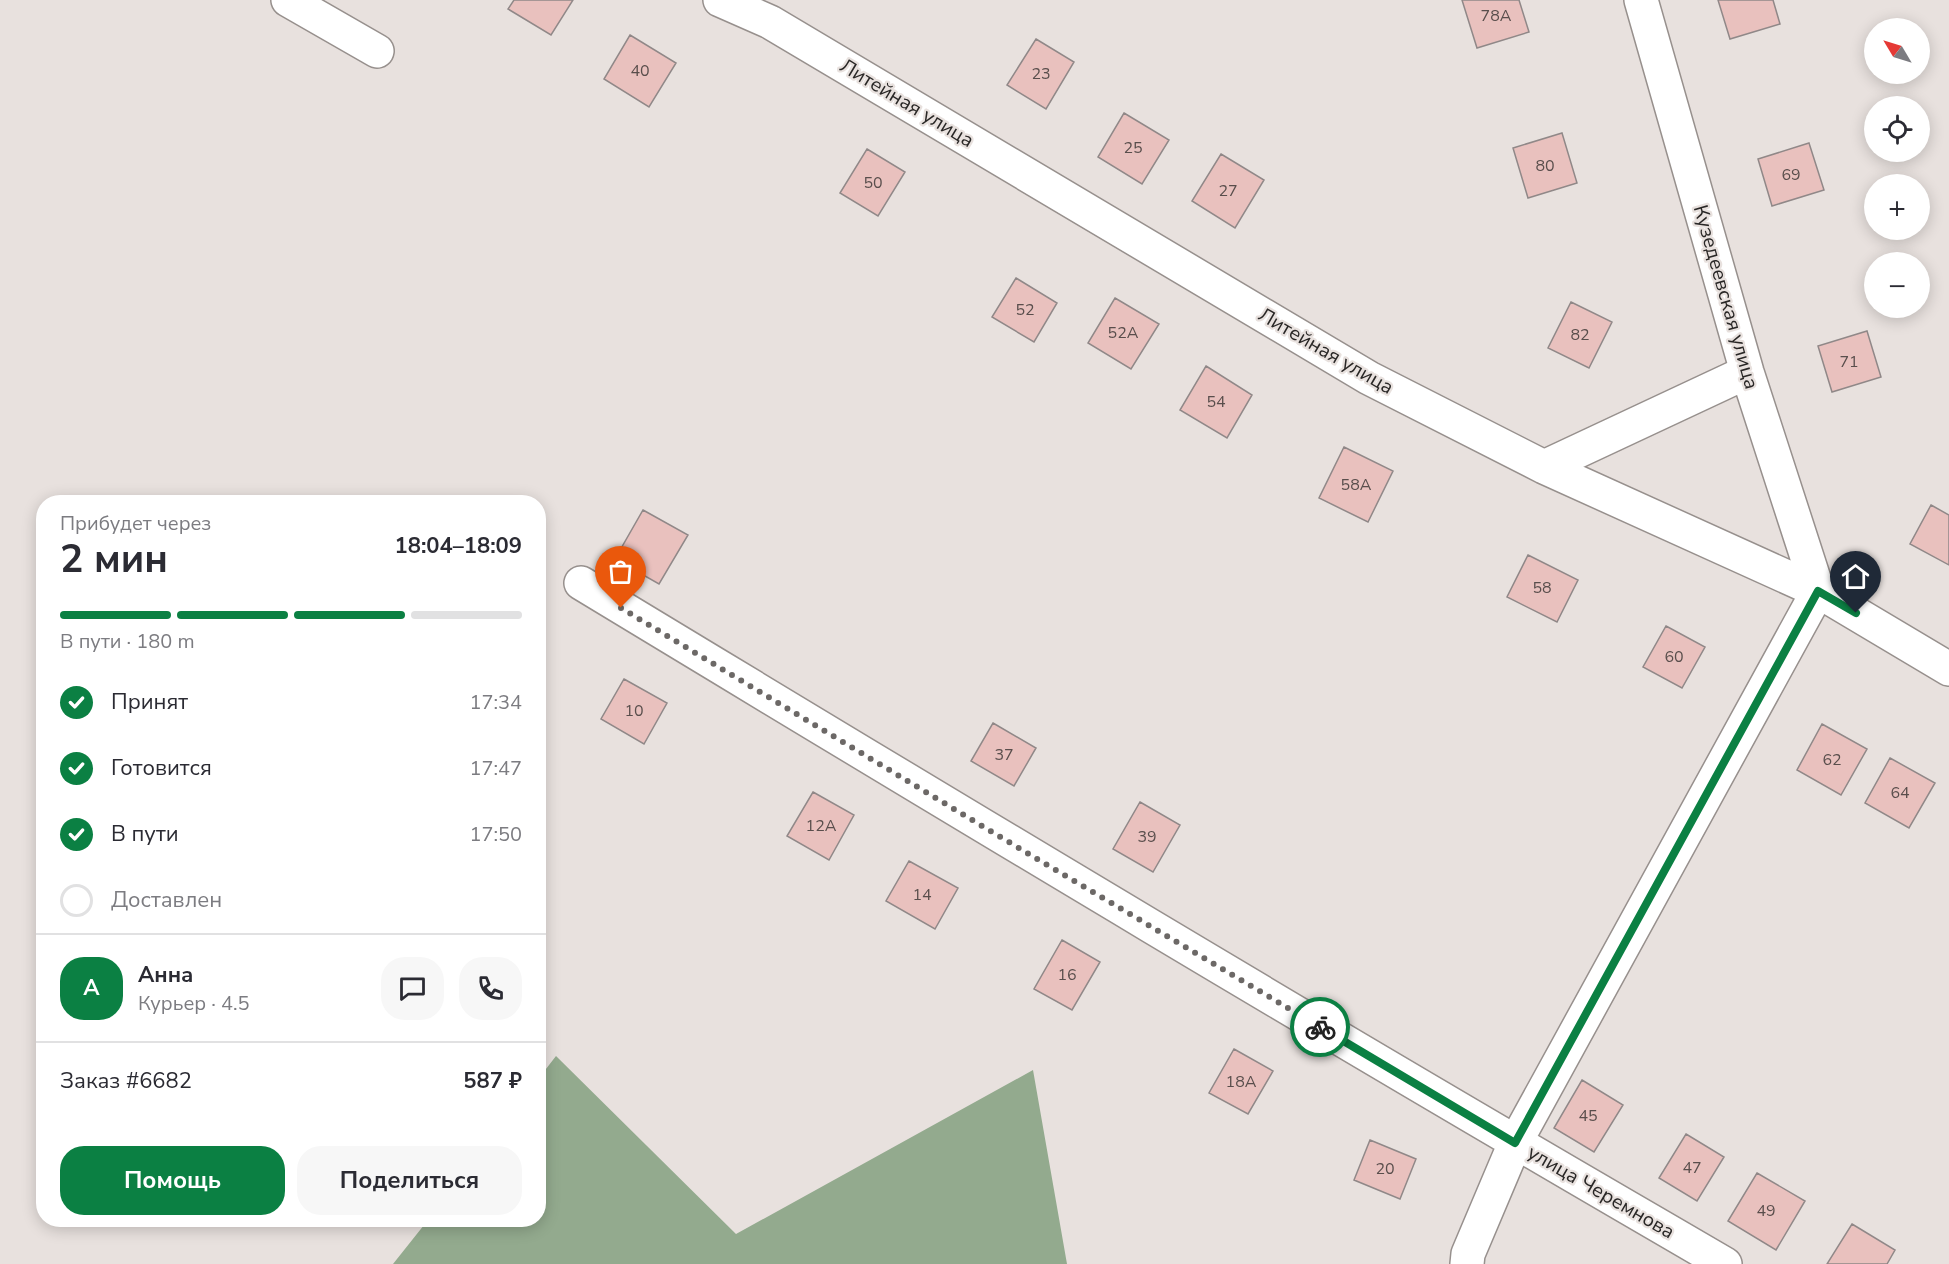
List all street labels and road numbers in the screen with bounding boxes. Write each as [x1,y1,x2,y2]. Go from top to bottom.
street label: Литейная улица [835,52,979,154]
street label: Кузедеевская улица [1687,202,1765,392]
street label: Литейная улица [1253,301,1399,401]
street label: улица Черемнова [1522,1139,1680,1245]

